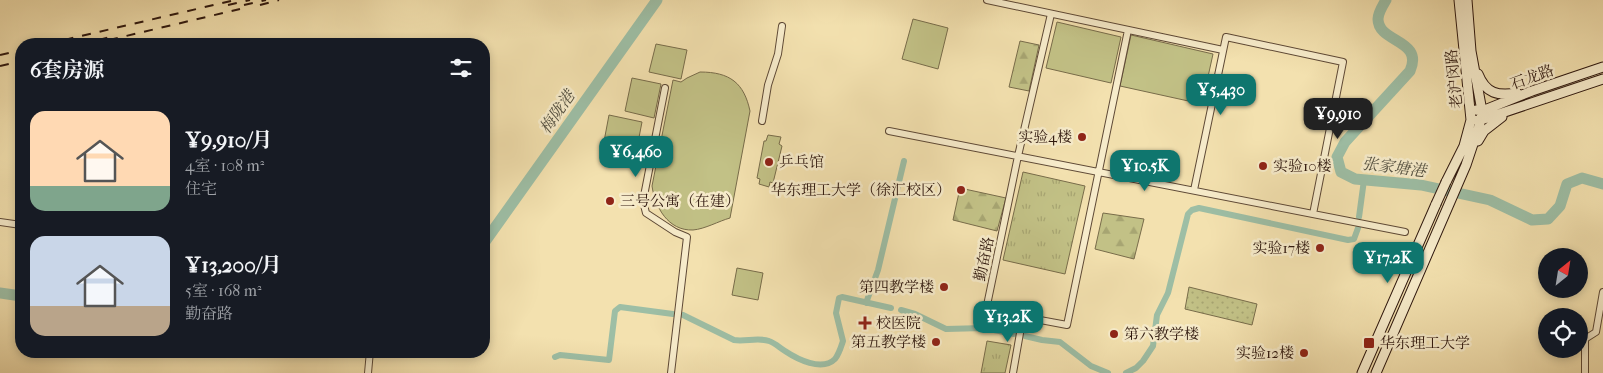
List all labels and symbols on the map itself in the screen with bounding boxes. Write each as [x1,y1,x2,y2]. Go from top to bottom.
street label: 老沪闵路 [1442,48,1466,110]
street label: 石龙路 [1508,61,1556,93]
pin: ¥5,430 [1180,74,1262,116]
water label: 梅陇港 [535,85,580,137]
pin: ¥9,910 [1297,98,1379,140]
place label: 实验4楼 [1018,128,1072,146]
marker: 实验4楼 [1076,131,1088,143]
pin: ¥6,460 [595,136,677,178]
pin: ¥10.5K [1104,150,1186,192]
place label: 乒乓馆 [779,153,824,171]
water label: 张家塘港 [1361,154,1429,181]
marker: 乒乓馆 [763,156,775,168]
place label: 实验10楼 [1273,157,1332,175]
marker: 实验10楼 [1257,160,1269,172]
place label: 华东理工大学（徐汇校区） [771,181,951,199]
marker: 华东理工大学（徐汇校区） [955,184,967,196]
place label: 三号公寓（在建） [620,192,740,210]
marker: 三号公寓（在建） [604,195,616,207]
street label: 勤奋路 [971,235,997,283]
place label: 实验17楼 [1252,239,1310,257]
marker: 实验17楼 [1314,242,1326,254]
pin: ¥17.2K [1347,242,1429,284]
north arrow [1538,248,1588,298]
place label: 第四教学楼 [859,278,934,296]
marker: 第四教学楼 [938,281,950,293]
pin: ¥13.2K [967,300,1049,343]
place label: 校医院 [876,314,921,332]
marker: 校医院 [858,316,872,330]
place label: 第六教学楼 [1124,325,1199,343]
marker: 第六教学楼 [1108,328,1120,340]
place label: 第五教学楼 [851,333,926,351]
place label: 华东理工大学 [1380,334,1470,352]
marker: 第五教学楼 [930,336,942,348]
marker: 华东理工大学 [1362,336,1376,350]
place label: 实验12楼 [1236,344,1294,362]
marker: 实验12楼 [1298,347,1310,359]

